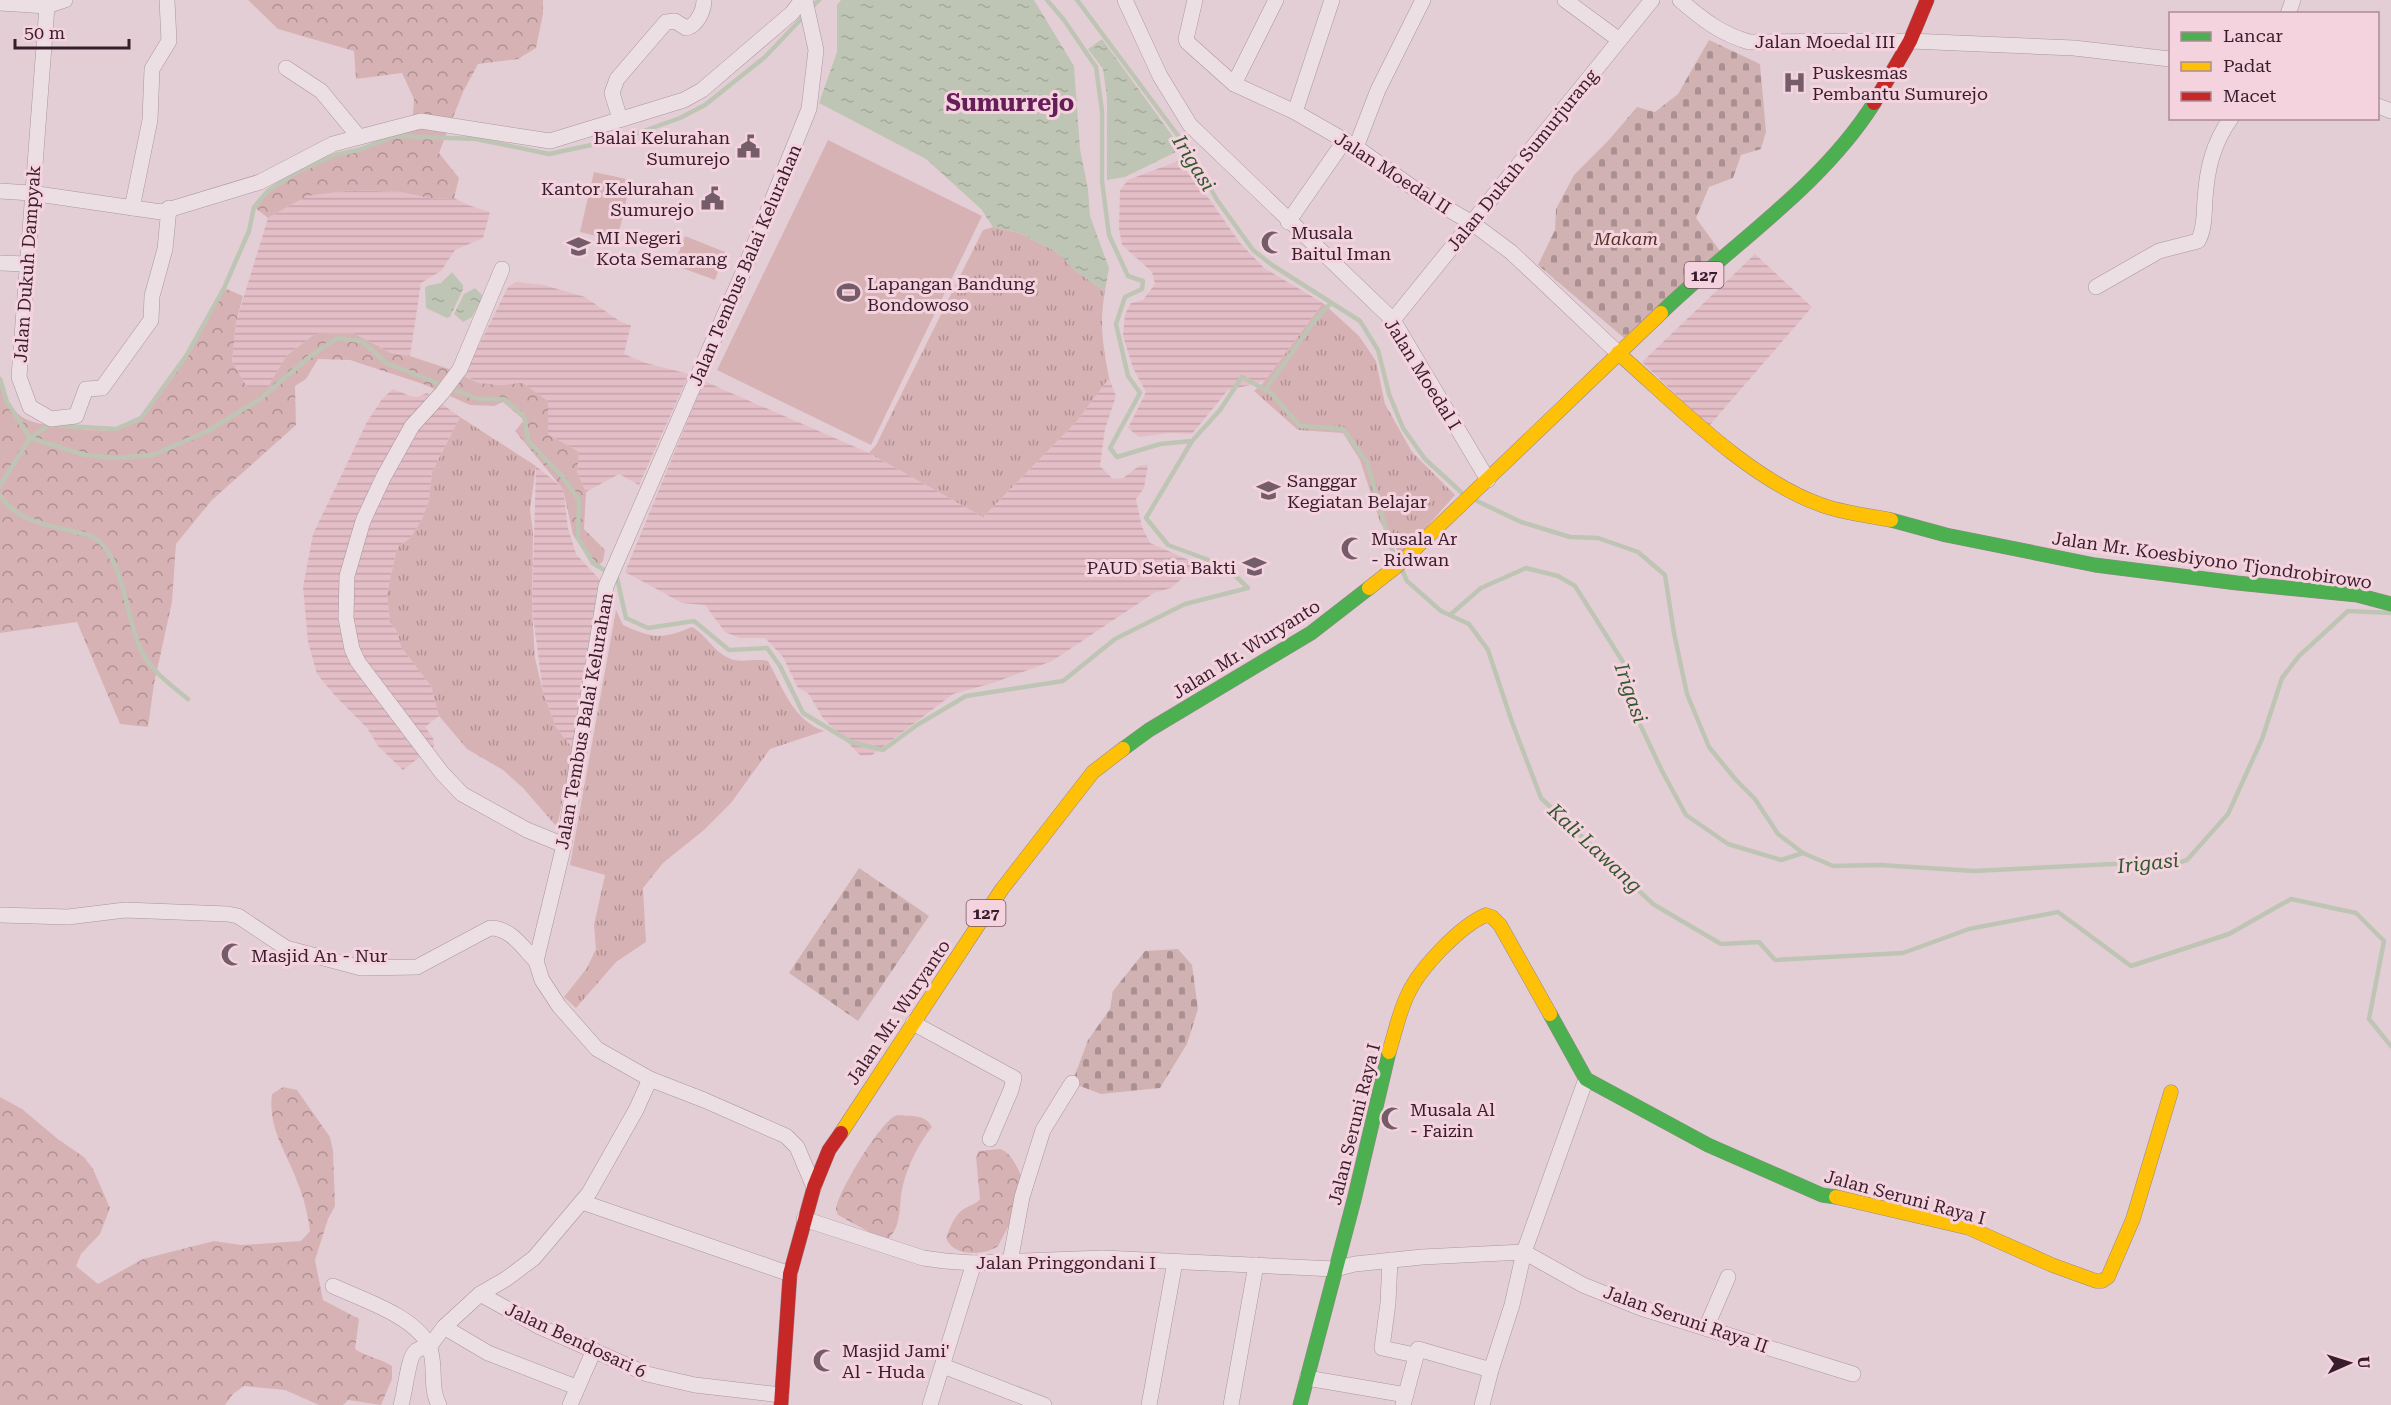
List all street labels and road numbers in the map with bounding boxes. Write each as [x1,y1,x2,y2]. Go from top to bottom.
street label: Jalan Moedal III [1755,31,1895,52]
street label: Jalan Dukuh Sumurjurang [1442,64,1602,255]
street label: Jalan Moedal II [1331,128,1455,218]
street label: Jalan Tembus Balai Kelurahan [684,141,806,389]
street label: Jalan Dukuh Dampyak [10,165,44,363]
road number: 127 [1684,262,1724,288]
street label: Jalan Moedal I [1380,315,1466,433]
street label: Jalan Mr. Koesbiyono Tjondrobirowo [2051,527,2373,593]
street label: Jalan Tembus Balai Kelurahan [551,591,617,851]
street label: Jalan Mr. Wuryanto [1168,595,1324,703]
road number: 127 [966,900,1006,926]
street label: Jalan Mr. Wuryanto [842,936,954,1088]
street label: Jalan Seruni Raya I [1324,1041,1384,1207]
street label: Jalan Seruni Raya I [1822,1165,1988,1229]
street label: Jalan Pringgondani I [976,1252,1156,1273]
street label: Jalan Seruni Raya II [1601,1281,1771,1357]
street label: Jalan Bendosari 6 [502,1298,650,1382]

